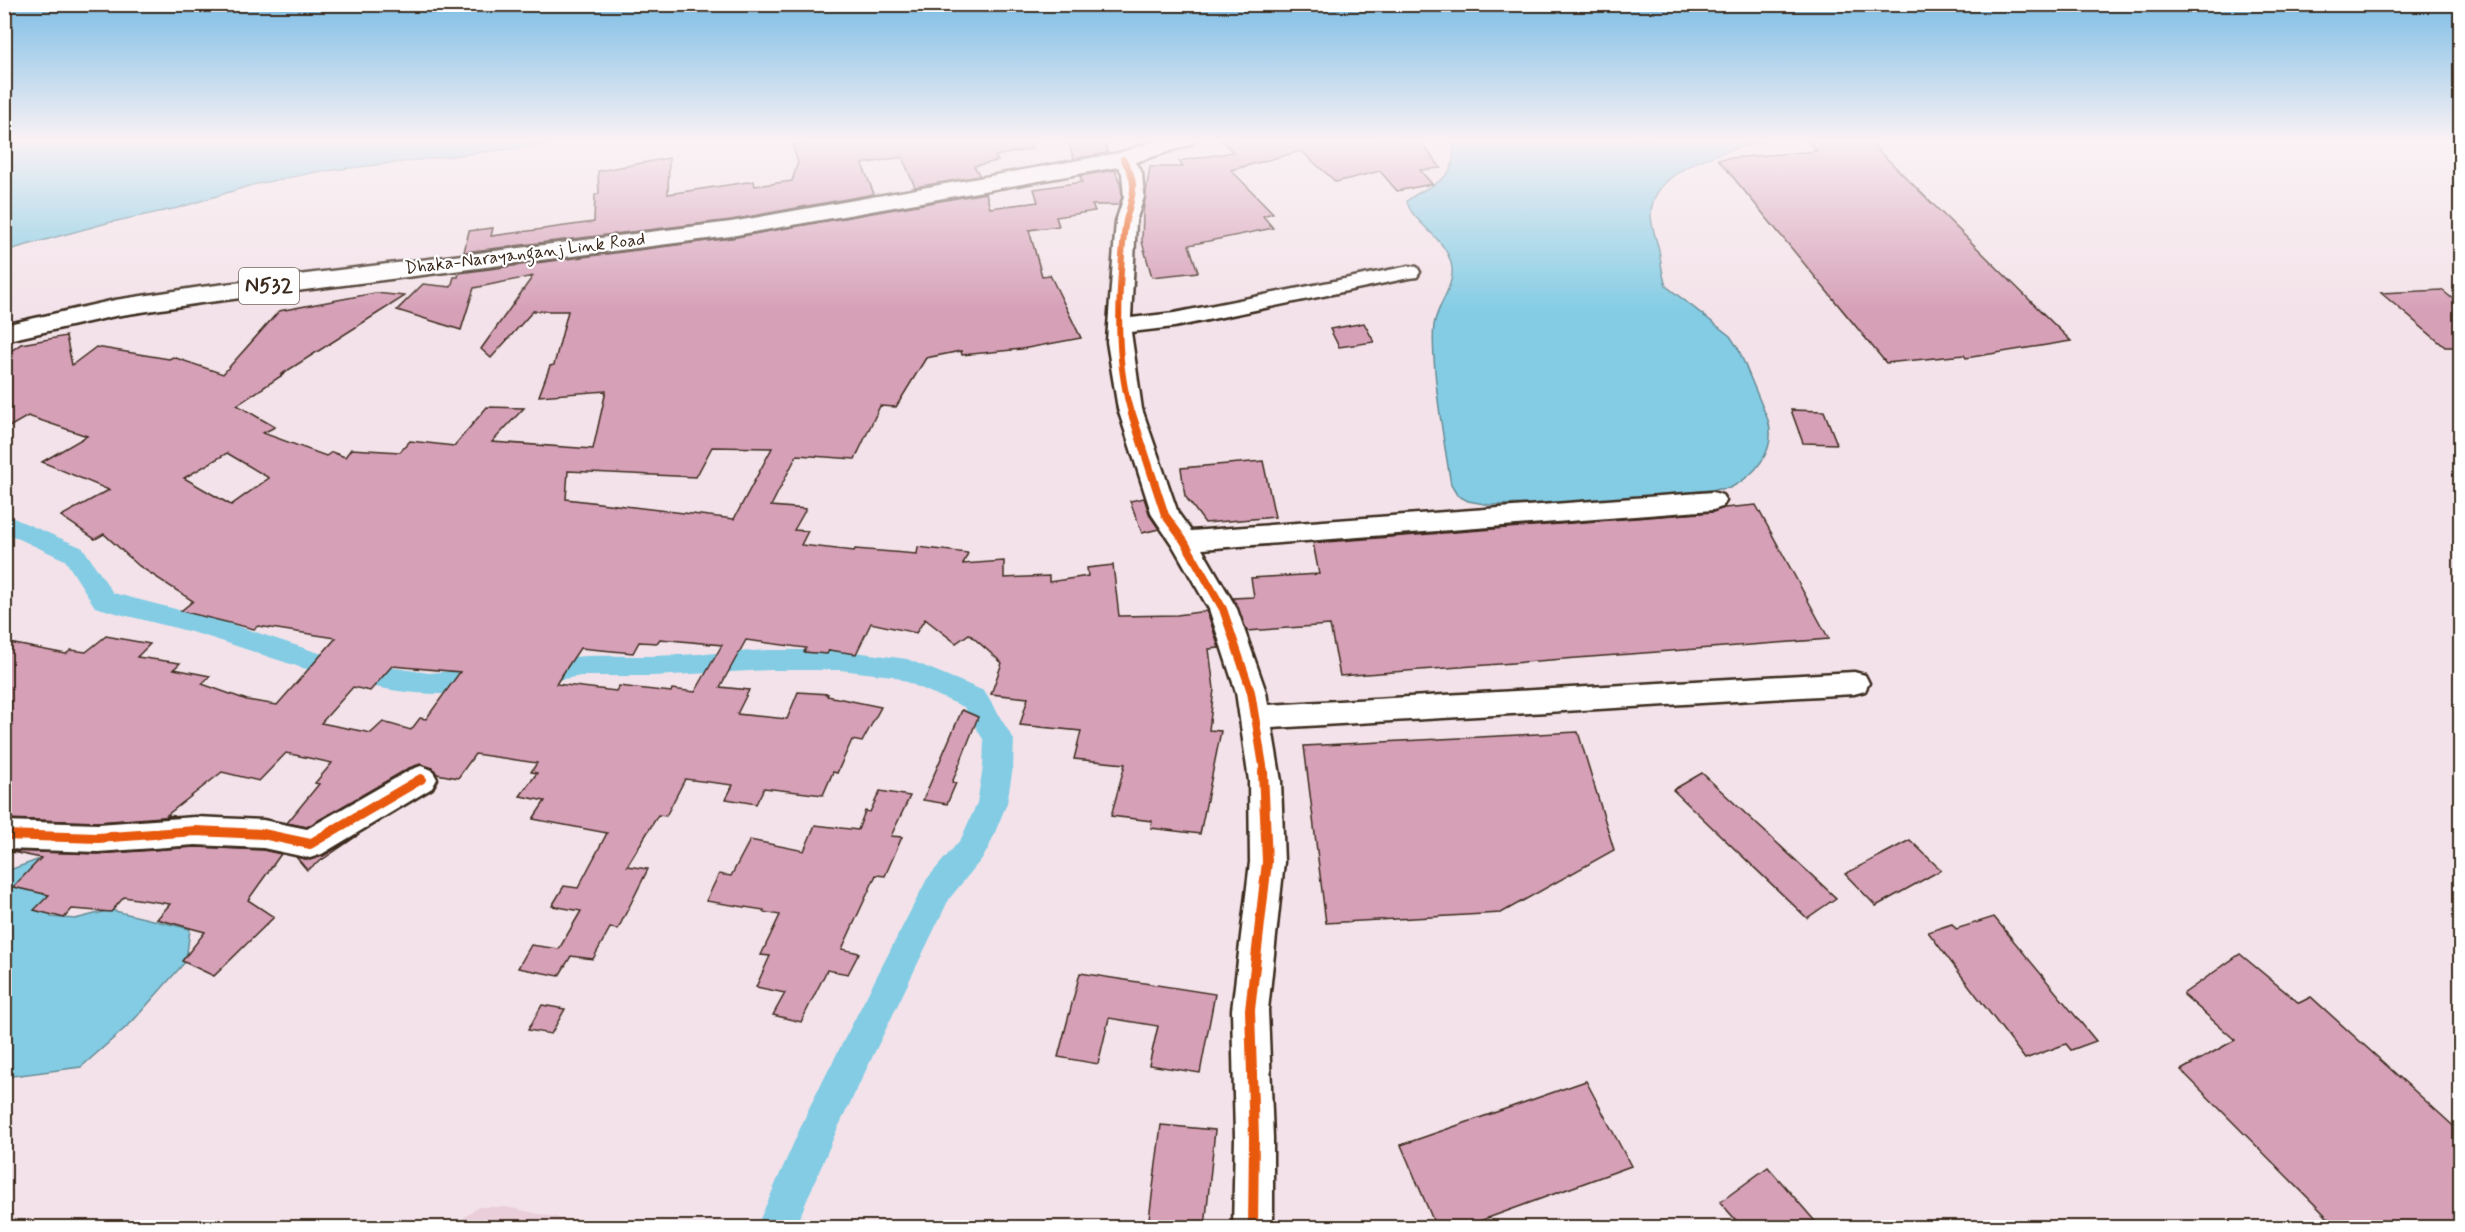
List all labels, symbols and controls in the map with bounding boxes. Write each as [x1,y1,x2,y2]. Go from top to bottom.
street label: Dhaka-Narayanganj Link Road [403,227,647,283]
road number: N532 [239,268,299,304]

